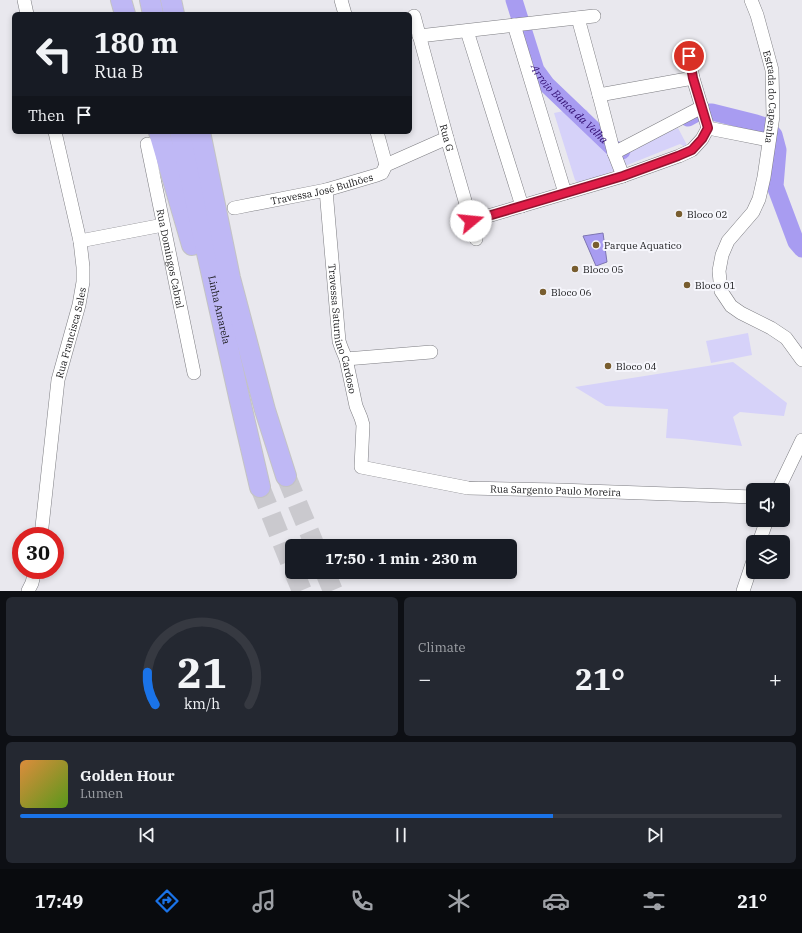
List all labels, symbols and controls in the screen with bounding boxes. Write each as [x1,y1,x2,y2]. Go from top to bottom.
text: 180 m [94,24,178,61]
icon: left [28,28,80,80]
pin [672,39,706,73]
icon: arrive [678,45,700,67]
street label: Estrada do Capenha [760,49,779,145]
text: Rua B [94,60,143,83]
water label: Arroio Banca da Velha [527,62,611,147]
icon: arrive [73,104,95,126]
text: Then [28,106,65,125]
street label: Rua G [437,123,457,153]
street label: Travessa José Bulhões [270,170,375,208]
position arrow [450,200,492,242]
street label: Rua Domingos Cabral [153,208,187,310]
place label: Bloco 02 [687,208,727,221]
marker: Bloco 02 [674,209,684,219]
place label: Parque Aquatico [604,239,682,252]
marker: Parque Aquatico [591,240,601,250]
street label: Travessa Saturnino Cardoso [325,263,359,395]
place label: Bloco 05 [583,263,623,276]
marker: Bloco 05 [570,264,580,274]
street label: Linha Amarela [205,274,233,346]
place label: Bloco 01 [695,279,735,292]
marker: Bloco 01 [682,280,692,290]
street label: Rua Francisca Sales [53,286,89,380]
place label: Bloco 06 [551,286,591,299]
marker: Bloco 06 [538,287,548,297]
place label: Bloco 04 [616,360,656,373]
marker: Bloco 04 [603,361,613,371]
street label: Rua Sargento Paulo Moreira [490,482,622,499]
map controls [746,483,790,579]
button: sound [746,483,790,527]
speed limit sign: 30 [12,527,64,579]
button: layers [746,535,790,579]
text: 17:50 · 1 min · 230 m [325,549,477,568]
text: Climate [418,639,465,656]
text: 21 [177,644,227,698]
text: 21° [575,659,625,698]
text: − [418,664,431,693]
text: + [769,664,782,693]
text: km/h [184,693,220,712]
text: Golden Hour [80,766,175,785]
text: Lumen [80,785,123,802]
icon: previous [136,824,158,846]
icon: pause [390,824,412,846]
icon: next [644,824,666,846]
icon: directions [153,887,181,915]
icon: music [250,887,278,915]
icon: phone [348,887,376,915]
icon: climate [445,887,473,915]
icon: car [542,887,570,915]
icon: filters [640,887,668,915]
text: 17:49 [35,890,83,913]
text: 21° [737,890,767,913]

